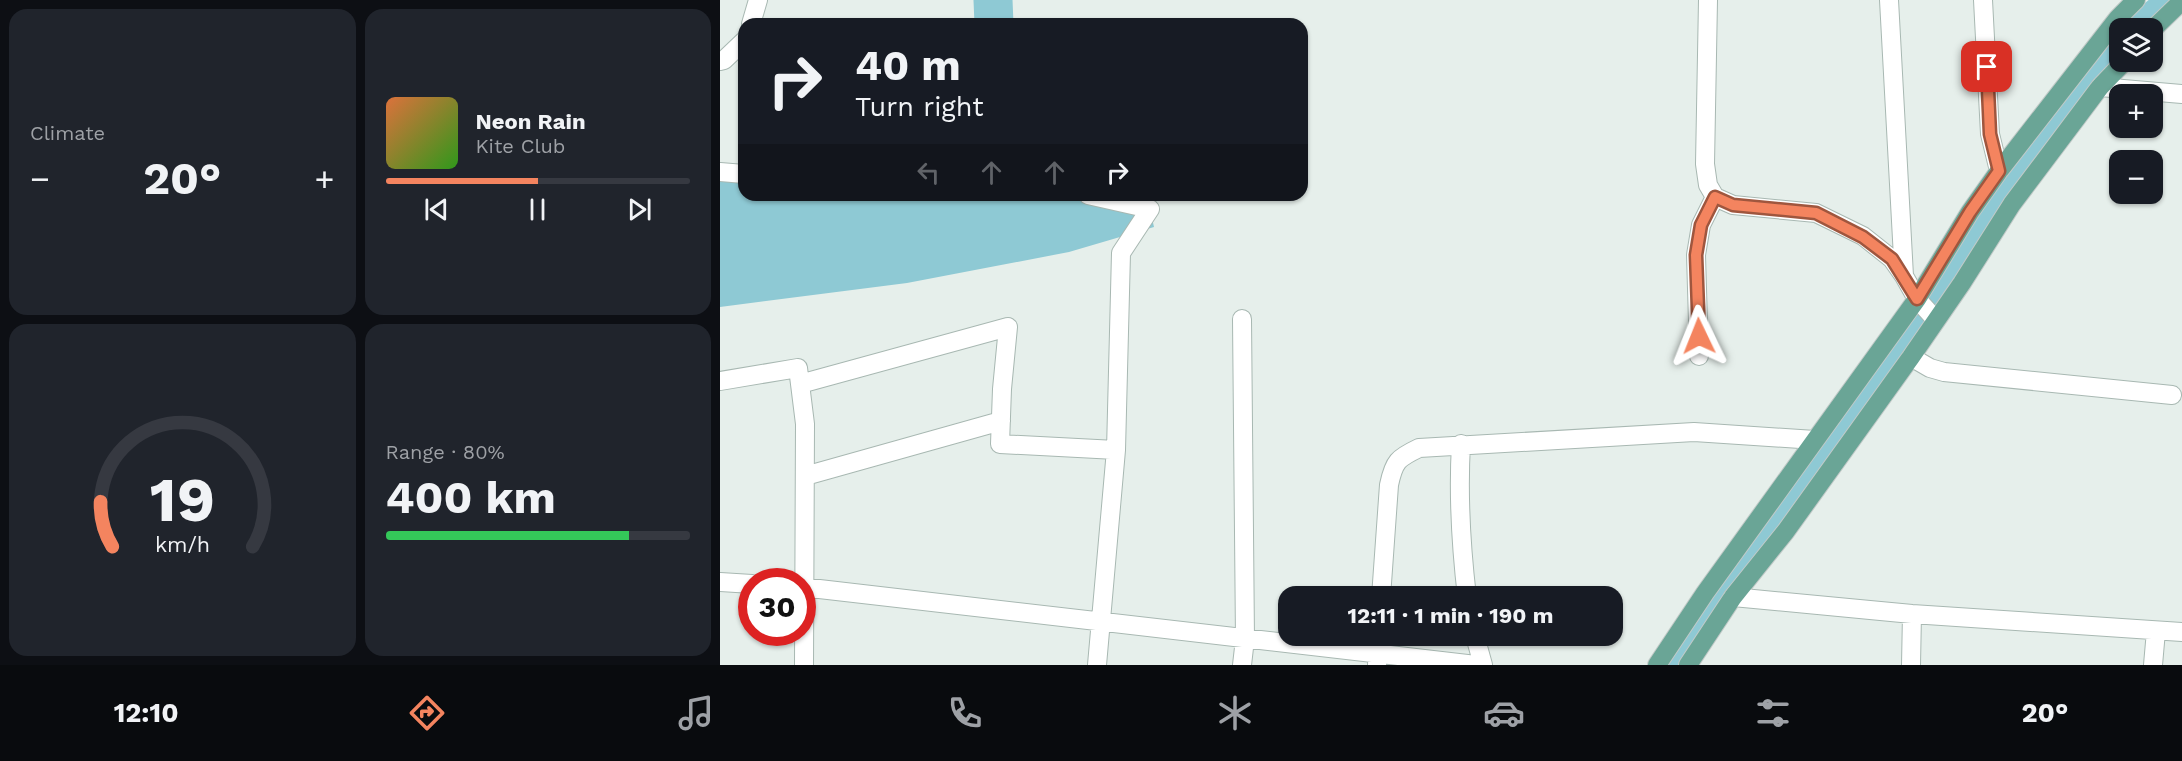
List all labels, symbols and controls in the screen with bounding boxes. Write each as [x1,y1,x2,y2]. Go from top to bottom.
map controls [2109,18,2163,204]
button: layers [2109,18,2163,72]
text: 40 m [855,41,961,90]
pin [1961,41,2012,92]
icon: right [756,42,834,120]
icon: arrive [1970,50,2003,83]
button: + [2109,84,2163,138]
text: Turn right [855,91,984,123]
text: Neon Rain [476,109,586,134]
text: Climate [30,121,105,145]
text: Kite Club [476,134,565,158]
button: − [2109,150,2163,204]
text: 20° [143,152,221,205]
icon: left [912,156,945,189]
icon: ahead [975,156,1008,189]
icon: ahead [1038,156,1071,189]
icon: right [1101,156,1134,189]
text: − [30,159,50,198]
text: + [315,159,334,198]
icon: previous [420,193,453,226]
icon: pause [521,193,554,226]
icon: next [623,193,656,226]
position arrow [1667,304,1731,368]
text: Range · 80% [386,440,505,464]
text: 19 [150,463,215,536]
text: 400 km [386,471,556,524]
text: km/h [155,532,210,557]
speed limit sign: 30 [738,568,816,646]
text: 12:11 · 1 min · 190 m [1348,603,1553,628]
icon: directions [406,692,448,734]
icon: music [675,692,717,734]
icon: phone [944,692,986,734]
icon: climate [1214,692,1256,734]
icon: car [1483,692,1525,734]
icon: filters [1752,692,1794,734]
text: 12:10 [114,697,179,729]
text: 20° [2021,697,2068,729]

